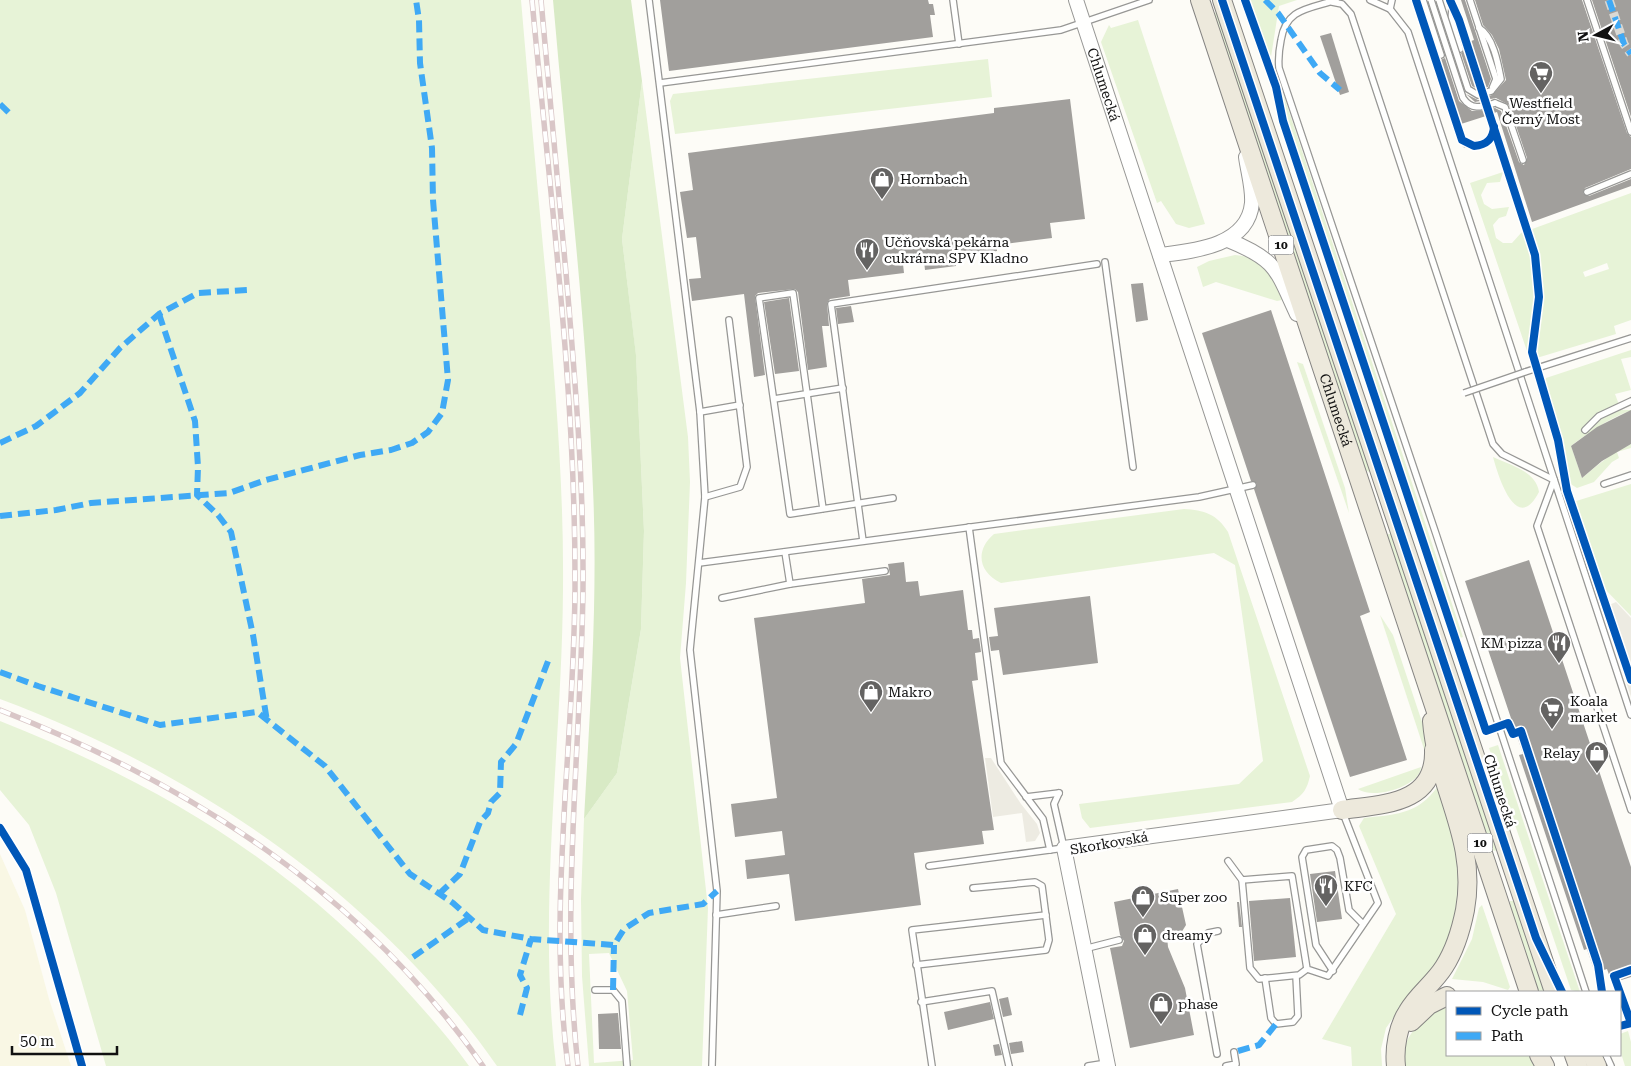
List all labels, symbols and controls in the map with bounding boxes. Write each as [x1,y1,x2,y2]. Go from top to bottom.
north arrow [1571,10,1621,60]
text: N [1574,30,1592,43]
street label: Chlumecká [1084,46,1123,124]
supermarket icon: Westfield Černý Most [1528,60,1554,94]
place label: Westfield Černý Most [1502,95,1580,127]
shop icon: Hornbach [869,166,895,200]
place label: Hornbach [900,171,968,187]
place label: Učňovská pekárna cukrárna SPV Kladno [884,234,1028,266]
road number: 10 [1268,236,1294,254]
restaurant icon: Učňovská pekárna cukrárna SPV Kladno [854,237,880,271]
street label: Chlumecká [1316,371,1356,449]
restaurant icon: KM pizza [1546,630,1572,664]
place label: KM pizza [1480,635,1542,651]
shop icon: Makro [858,679,884,713]
place label: Makro [888,684,932,700]
place label: Koala market [1570,693,1617,725]
supermarket icon: Koala market [1539,696,1565,730]
shop icon: Relay [1584,740,1610,774]
place label: Relay [1543,745,1581,761]
street label: Chlumecká [1481,752,1520,830]
street label: Skorkovská [1069,828,1150,858]
road number: 10 [1468,834,1492,852]
restaurant icon: KFC [1313,873,1339,907]
place label: KFC [1344,878,1373,894]
shop icon: Super zoo [1130,884,1156,918]
place label: Super zoo [1160,889,1227,905]
shop icon: dreamy [1132,922,1158,956]
place label: dreamy [1162,927,1213,943]
shop icon: phase [1148,991,1174,1025]
legend [1446,991,1621,1056]
place label: phase [1178,996,1218,1012]
text: Cycle path [1491,1002,1569,1020]
scale bar [12,1024,118,1056]
text: Path [1491,1027,1524,1045]
text: 50 m [20,1032,55,1050]

